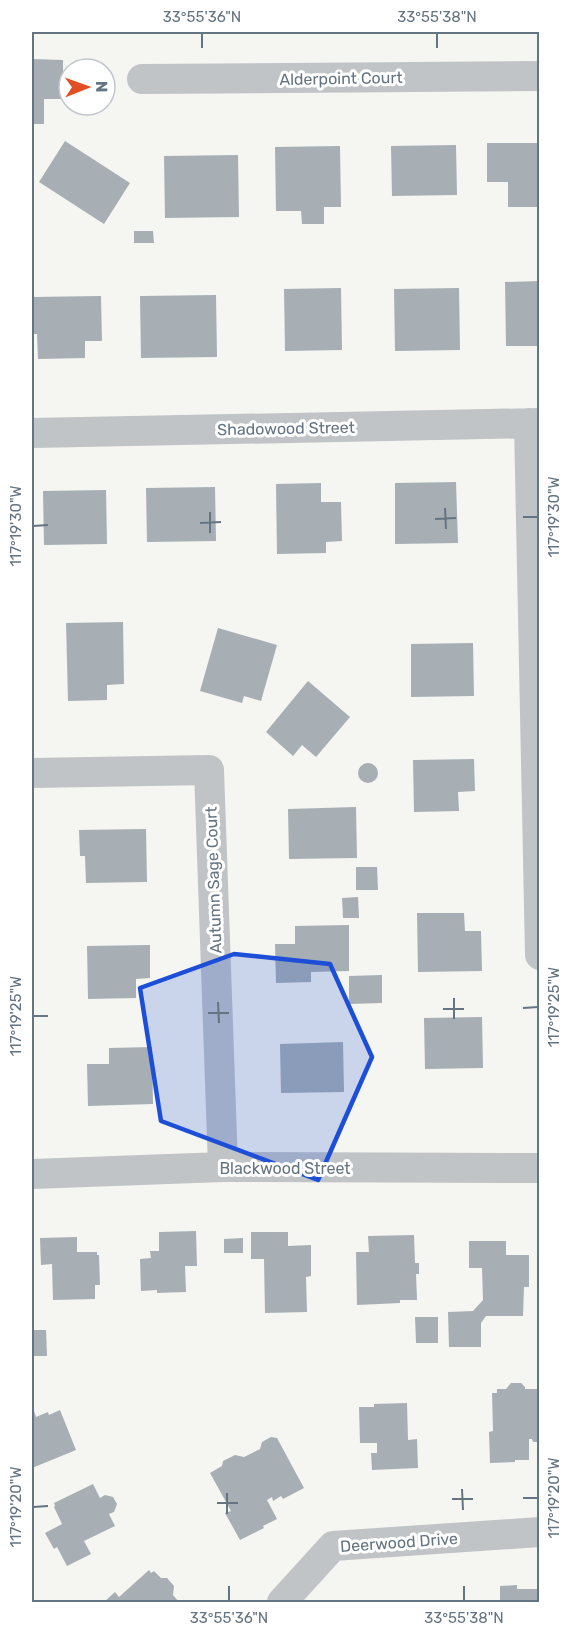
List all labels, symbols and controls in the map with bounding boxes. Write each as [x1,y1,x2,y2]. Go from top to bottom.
text: 33°55'36"N [163,8,241,26]
text: 33°55'38"N [397,8,477,26]
north arrow [57,57,117,117]
street label: Alderpoint Court [279,68,403,89]
text: N [92,81,111,93]
street label: Shadowood Street [217,418,355,439]
text: 117°19'30"W [545,476,563,558]
text: 117°19'30"W [7,485,25,567]
street label: Autumn Sage Court [201,806,226,954]
text: 117°19'25"W [545,967,563,1047]
text: 117°19'25"W [7,976,25,1056]
street label: Blackwood Street [219,1159,351,1178]
text: 117°19'20"W [545,1458,563,1538]
text: 117°19'20"W [7,1467,25,1547]
street label: Deerwood Drive [340,1529,459,1556]
text: 33°55'36"N [190,1609,268,1627]
text: 33°55'38"N [424,1609,504,1627]

